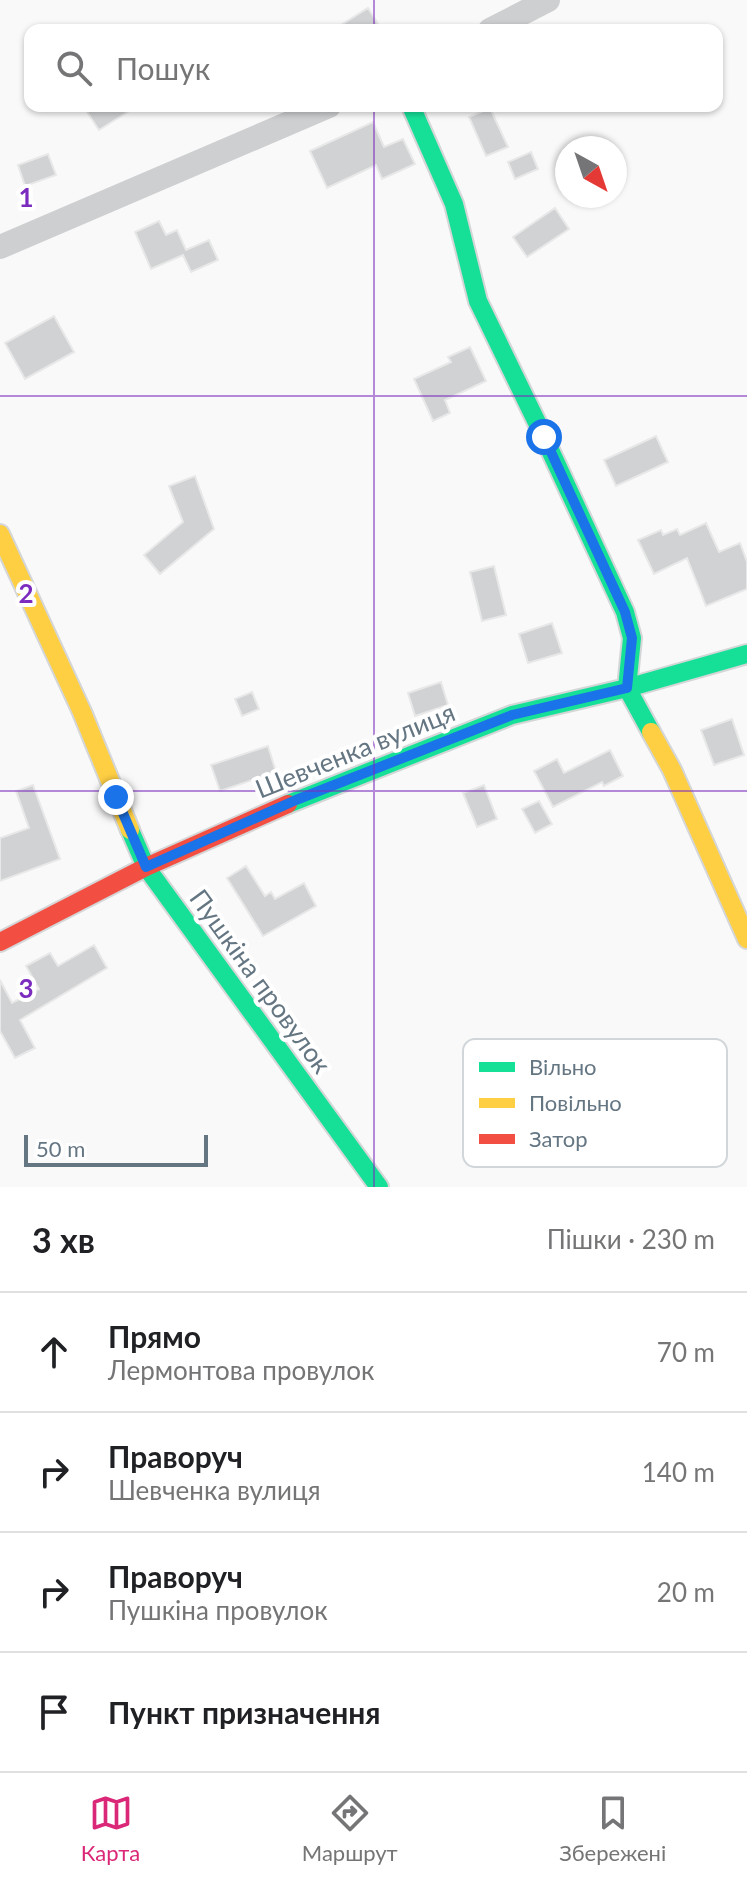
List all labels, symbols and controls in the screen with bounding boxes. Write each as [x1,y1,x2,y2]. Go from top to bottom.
search box [24,24,723,112]
icon: search [52,46,96,90]
text: Пошук [116,50,210,86]
north arrow [555,136,627,208]
text: 1 [18,181,34,213]
route start [526,419,562,455]
text: 2 [18,577,34,609]
street label: Шевченка вулиця [250,695,460,805]
route end [98,779,134,815]
street label: Пушкіна провулок [184,883,339,1080]
text: 3 [18,972,34,1004]
legend [463,1039,727,1167]
text: Вільно [529,1053,597,1080]
text: Повільно [529,1089,622,1116]
text: Затор [529,1125,588,1152]
scale bar [24,1131,208,1167]
text: 50 m [36,1135,85,1162]
text: 3 хв [32,1219,95,1260]
text: Пішки · 230 m [547,1223,715,1255]
text: Прямо [108,1318,201,1354]
icon: ahead [32,1330,76,1374]
text: 70 m [657,1336,715,1368]
text: Лермонтова провулок [108,1354,374,1386]
text: Праворуч [108,1438,243,1474]
icon: right [32,1450,76,1494]
text: 140 m [642,1456,715,1488]
text: Шевченка вулиця [108,1474,321,1506]
text: Праворуч [108,1558,243,1594]
icon: right [32,1570,76,1614]
text: 20 m [657,1576,715,1608]
text: Пушкіна провулок [108,1594,328,1626]
icon: arrive [32,1690,76,1734]
text: Пункт призначення [108,1694,381,1730]
tab: Карта [81,1791,140,1866]
tab: Маршрут [302,1791,398,1866]
tab: Збережені [559,1791,666,1866]

